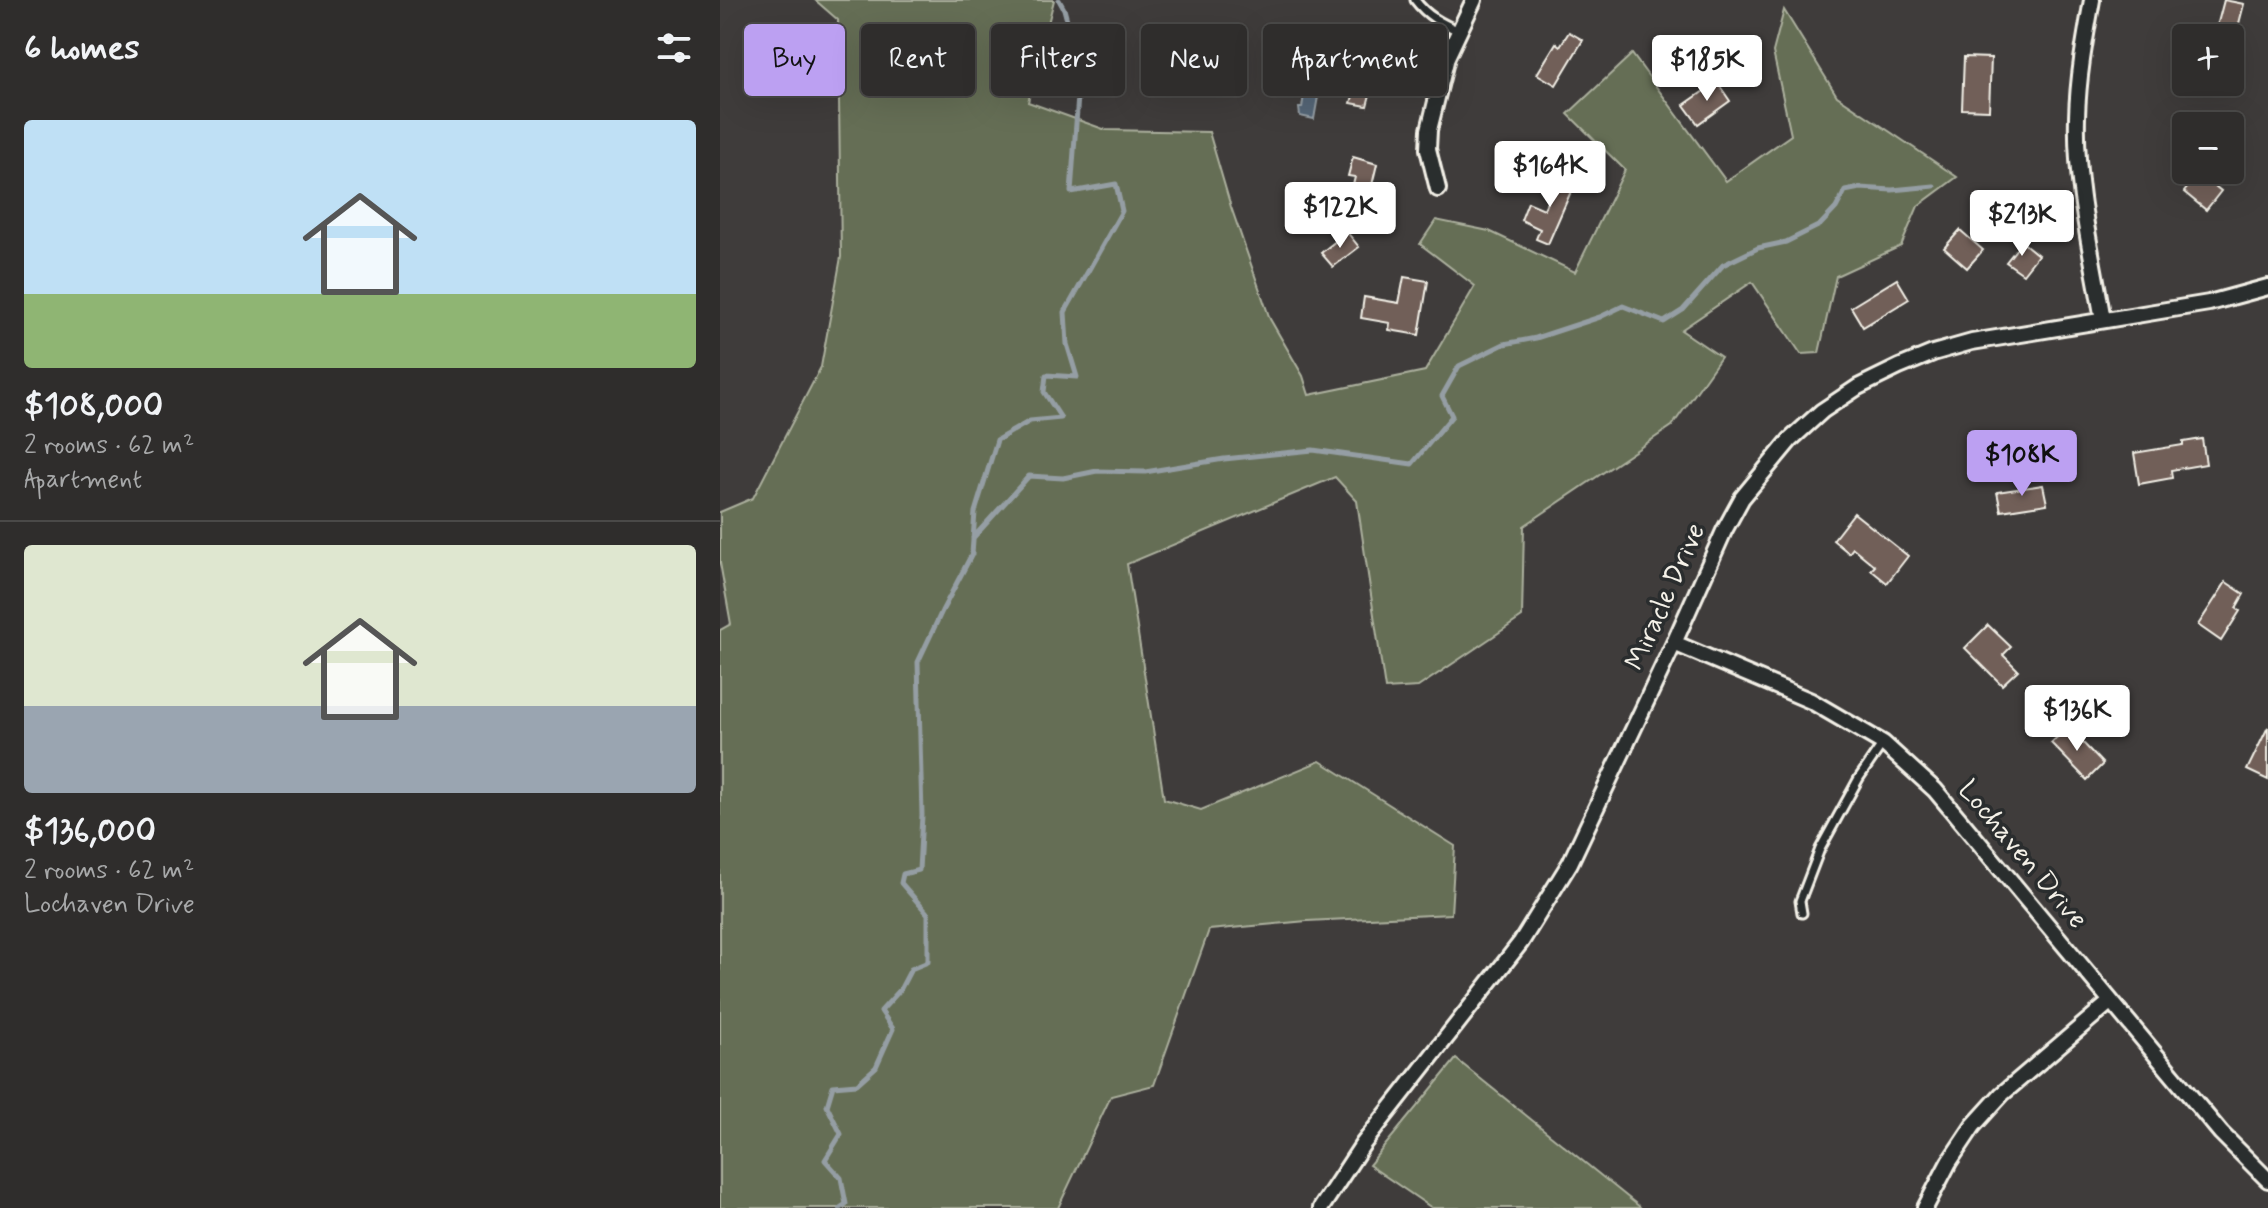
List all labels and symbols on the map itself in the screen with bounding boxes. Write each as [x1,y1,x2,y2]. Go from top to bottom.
pin: $185K [1651,35,1763,103]
pin: $164K [1494,141,1606,209]
pin: $122K [1284,182,1396,250]
pin: $213K [1966,190,2078,258]
pin: $108K [1966,430,2078,498]
street label: Miracle Drive [1617,518,1715,676]
pin: $136K [2021,685,2133,753]
street label: Lochaven Drive [1949,773,2095,937]

